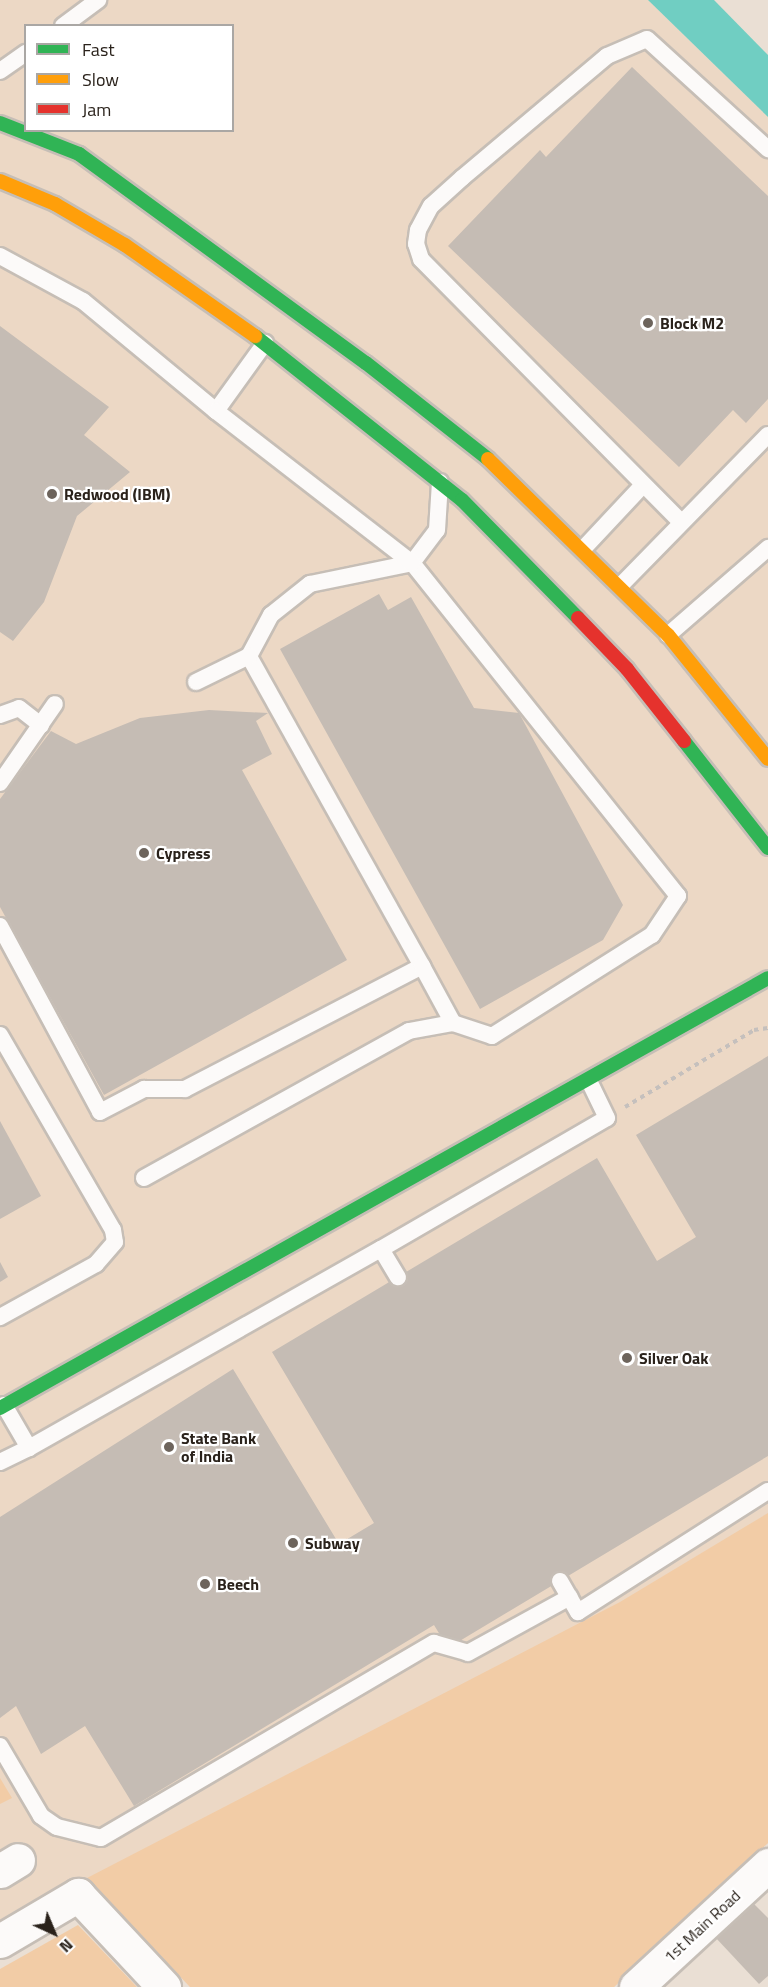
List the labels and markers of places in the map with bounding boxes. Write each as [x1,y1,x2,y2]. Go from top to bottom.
place label: Block M2 [660,313,724,333]
marker: Block M2 [641,316,655,330]
place label: Redwood (IBM) [64,484,170,504]
marker: Redwood (IBM) [45,487,59,501]
place label: Cypress [156,843,211,863]
marker: Cypress [137,846,151,860]
place label: Silver Oak [639,1348,708,1368]
marker: Silver Oak [620,1351,634,1365]
place label: State Bank of India [181,1428,256,1466]
marker: State Bank of India [162,1440,176,1454]
place label: Subway [305,1533,360,1553]
marker: Subway [286,1536,300,1550]
place label: Beech [217,1574,259,1594]
marker: Beech [198,1577,212,1591]

